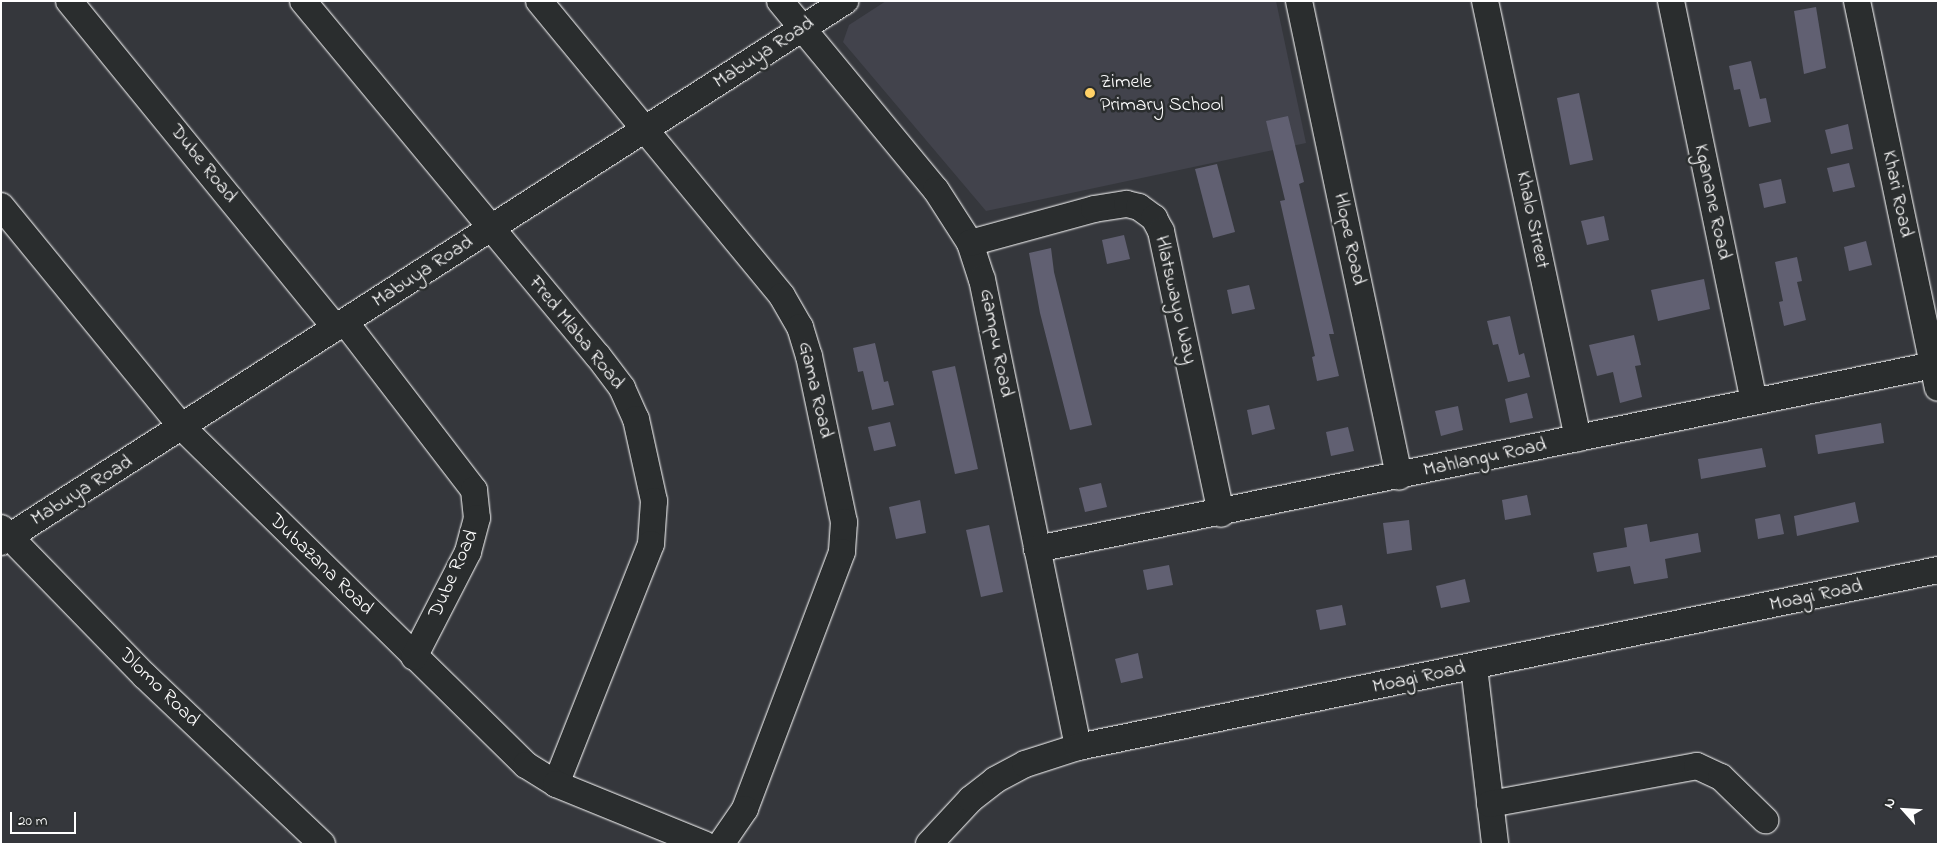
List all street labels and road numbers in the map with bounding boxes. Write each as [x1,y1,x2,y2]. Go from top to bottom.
street label: Mabuya Road [709,12,819,94]
street label: Dube Road [164,120,242,208]
street label: Kganane Road [1688,142,1736,262]
street label: Khari Road [1876,148,1918,240]
street label: Khalo Street [1510,169,1554,271]
street label: Hlope Road [1328,191,1370,287]
street label: Mabuya Road [368,231,478,313]
street label: Hlatswayo Way [1149,233,1201,367]
street label: Fred Mlaba Road [523,271,629,395]
street label: Gampu Road [974,287,1018,399]
street label: Gama Road [792,339,838,441]
street label: Mahlangu Road [1421,433,1549,483]
street label: Mabuya Road [27,450,137,532]
street label: Dubazana Road [264,509,378,621]
street label: Dube Road [424,526,484,622]
street label: Moagi Road [1767,574,1865,618]
street label: Dlomo Road [114,644,204,732]
street label: Moagi Road [1370,656,1468,700]

